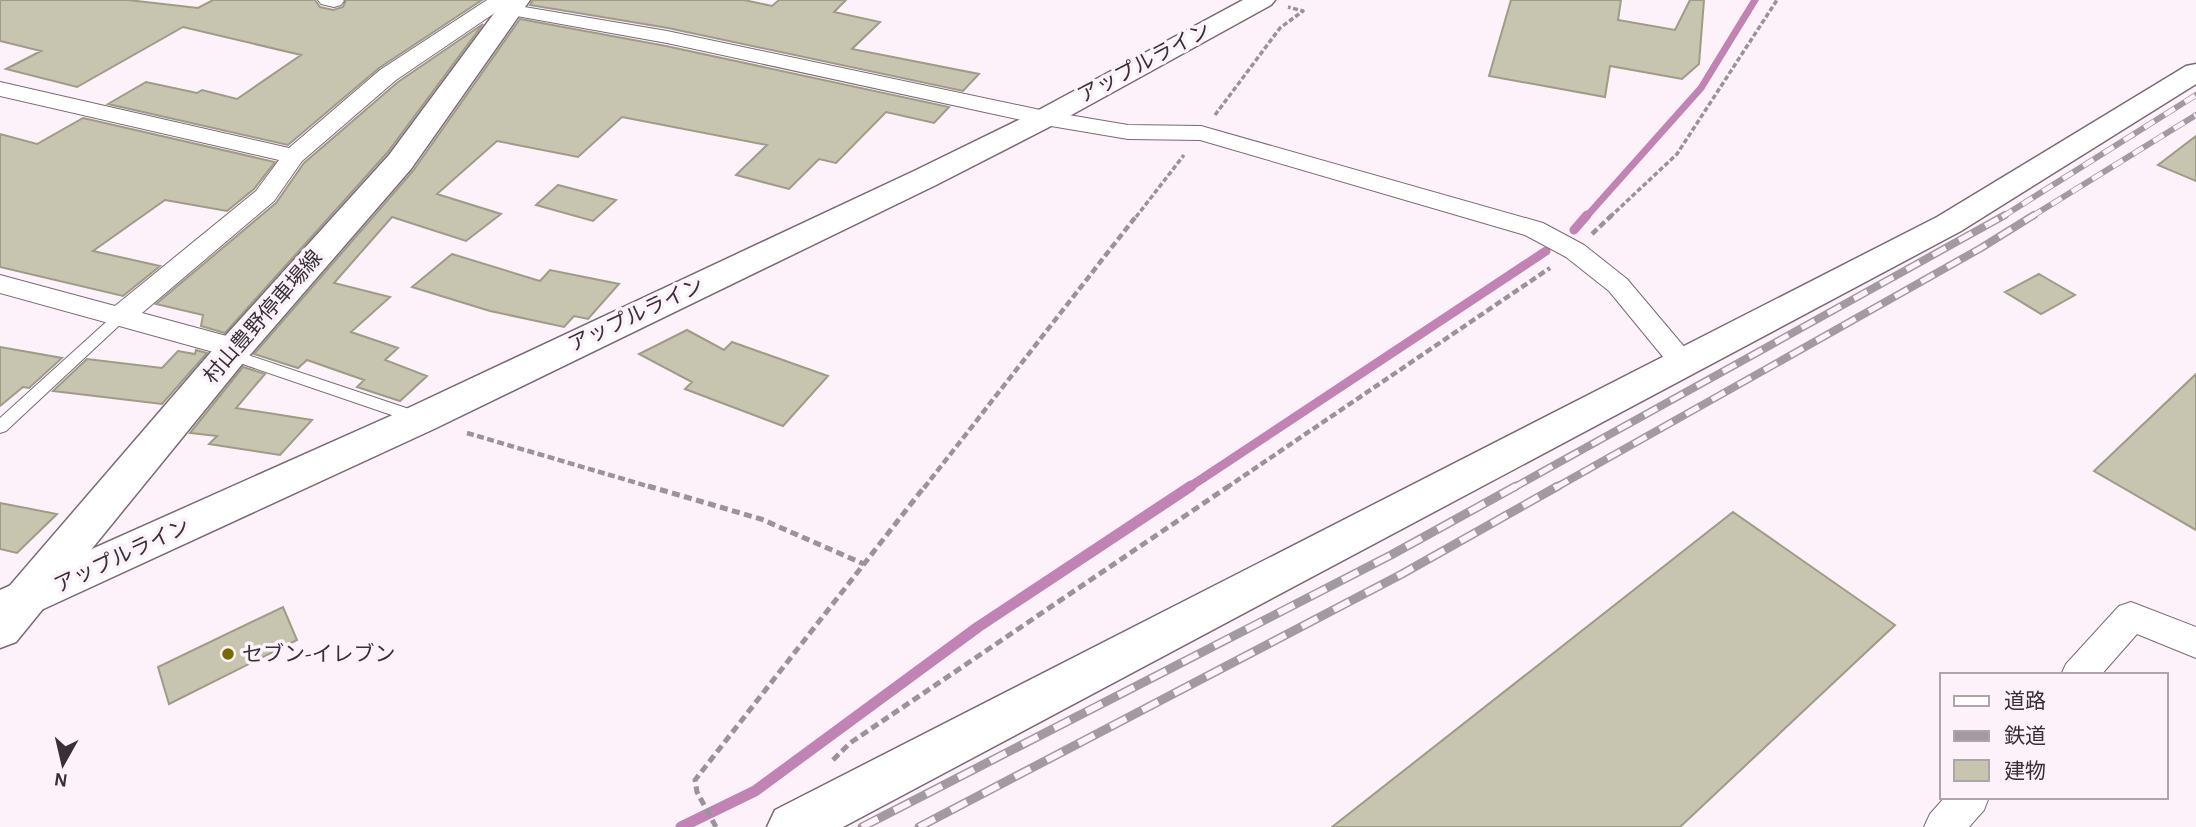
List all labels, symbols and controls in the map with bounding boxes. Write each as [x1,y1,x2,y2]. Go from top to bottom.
street label: アップルライン [1074,18,1214,107]
street label: 村山豊野停車場線 [199,246,326,387]
street label: アップルライン [565,274,707,356]
street label: アップルライン [51,515,193,597]
place label: セブン-イレブン [242,642,395,665]
marker: セブン-イレブン [220,646,236,662]
legend [1940,673,2168,799]
text: 道路 [2004,690,2046,712]
text: 鉄道 [2004,725,2046,747]
north arrow [28,729,98,799]
text: 建物 [2004,760,2046,782]
text: N [53,769,69,790]

